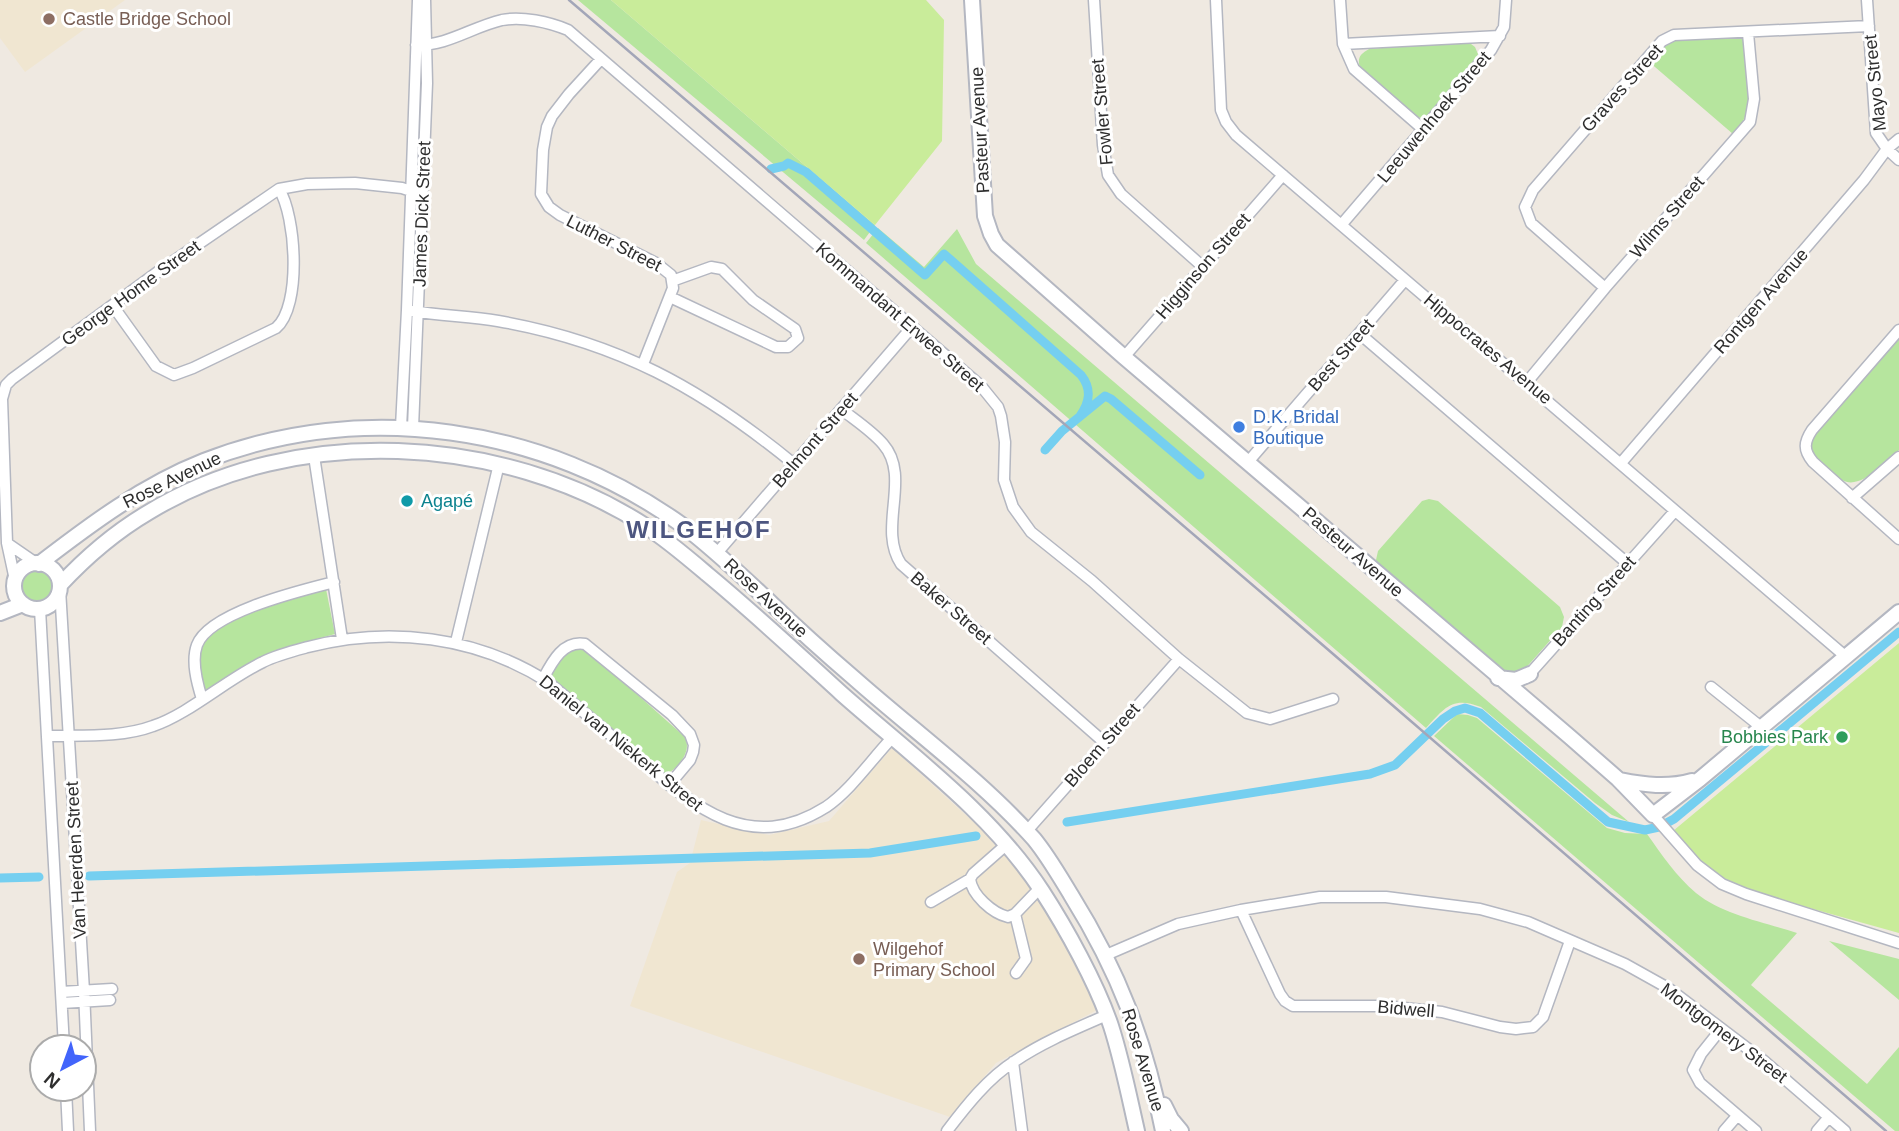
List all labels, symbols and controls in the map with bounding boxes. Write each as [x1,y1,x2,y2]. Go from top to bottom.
place label: Castle Bridge School [63,9,231,29]
marker: Castle Bridge School [41,11,57,27]
street label: Mayo Street [1860,34,1890,132]
street label: Graves Street [1577,40,1667,136]
street label: Leeuwenhoek Street [1373,47,1495,187]
street label: Fowler Street [1087,58,1117,166]
street label: Pasteur Avenue [967,66,993,194]
street label: James Dick Street [409,141,435,287]
street label: Wilms Street [1626,172,1708,262]
street label: Higginson Street [1152,209,1254,323]
street label: Luther Street [563,210,665,276]
street label: George Home Street [58,236,204,350]
street label: Kommandant Erwee Street [812,239,988,395]
street label: Rontgen Avenue [1710,244,1812,358]
street label: Hippocrates Avenue [1420,290,1556,408]
street label: Best Street [1304,315,1378,395]
street label: Belmont Street [768,389,862,491]
place label: D.K. Bridal Boutique [1253,407,1339,448]
marker: D.K. Bridal Boutique [1231,419,1247,435]
street label: Rose Avenue [120,448,224,512]
place label: Agapé [421,491,473,511]
marker: Agapé [399,493,415,509]
street label: Pasteur Avenue [1299,503,1407,601]
district label: WILGEHOF [626,516,772,543]
street label: Banting Street [1548,552,1640,650]
street label: Rose Avenue [720,554,812,642]
street label: Baker Street [907,568,995,648]
street label: Daniel van Niekerk Street [535,671,707,815]
street label: Bloem Street [1060,699,1144,791]
place label: Bobbies Park [1721,727,1829,747]
marker: Bobbies Park [1834,729,1850,745]
street label: Van Heerden Street [62,781,90,939]
place label: Wilgehof Primary School [873,939,995,980]
marker: Wilgehof Primary School [851,951,867,967]
street label: Montgomery Street [1657,979,1791,1087]
street label: Bidwell [1377,997,1435,1021]
street label: Rose Avenue [1118,1006,1168,1114]
north arrow [28,1033,98,1103]
text: N [40,1068,64,1093]

